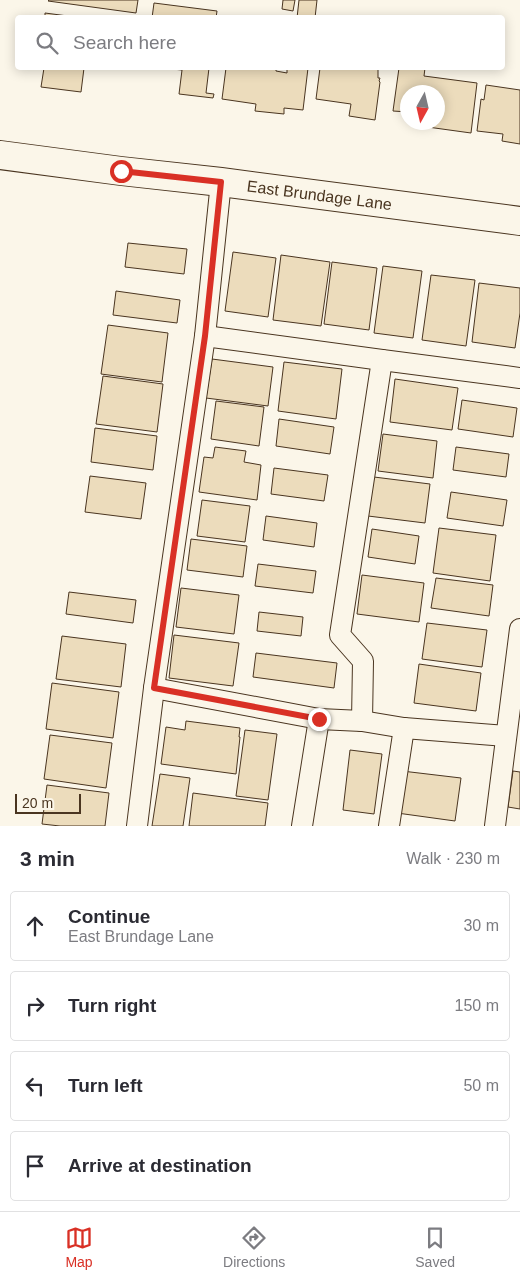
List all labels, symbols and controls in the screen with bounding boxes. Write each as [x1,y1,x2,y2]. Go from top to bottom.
search box [15,15,505,70]
icon: search [33,29,61,57]
text: Search here [73,32,177,53]
north arrow [400,85,445,130]
route start [110,160,133,183]
street label: East Brundage Lane [246,177,393,213]
route end [308,708,331,731]
scale bar [15,791,81,814]
text: 20 m [22,795,53,811]
text: 3 min [20,847,75,870]
text: Walk · 230 m [406,850,500,867]
text: Continue [68,906,150,927]
icon: ahead [21,912,49,940]
text: 30 m [463,917,499,934]
text: East Brundage Lane [68,928,214,945]
icon: right [21,992,49,1020]
text: Turn right [68,995,156,1016]
text: 150 m [455,997,499,1014]
icon: left [21,1072,49,1100]
text: Turn left [68,1075,143,1096]
text: 50 m [463,1077,499,1094]
icon: arrive [21,1152,49,1180]
text: Arrive at destination [68,1155,252,1176]
tab: Map [65,1224,93,1270]
tab: Directions [223,1224,285,1270]
tab: Saved [415,1224,455,1270]

